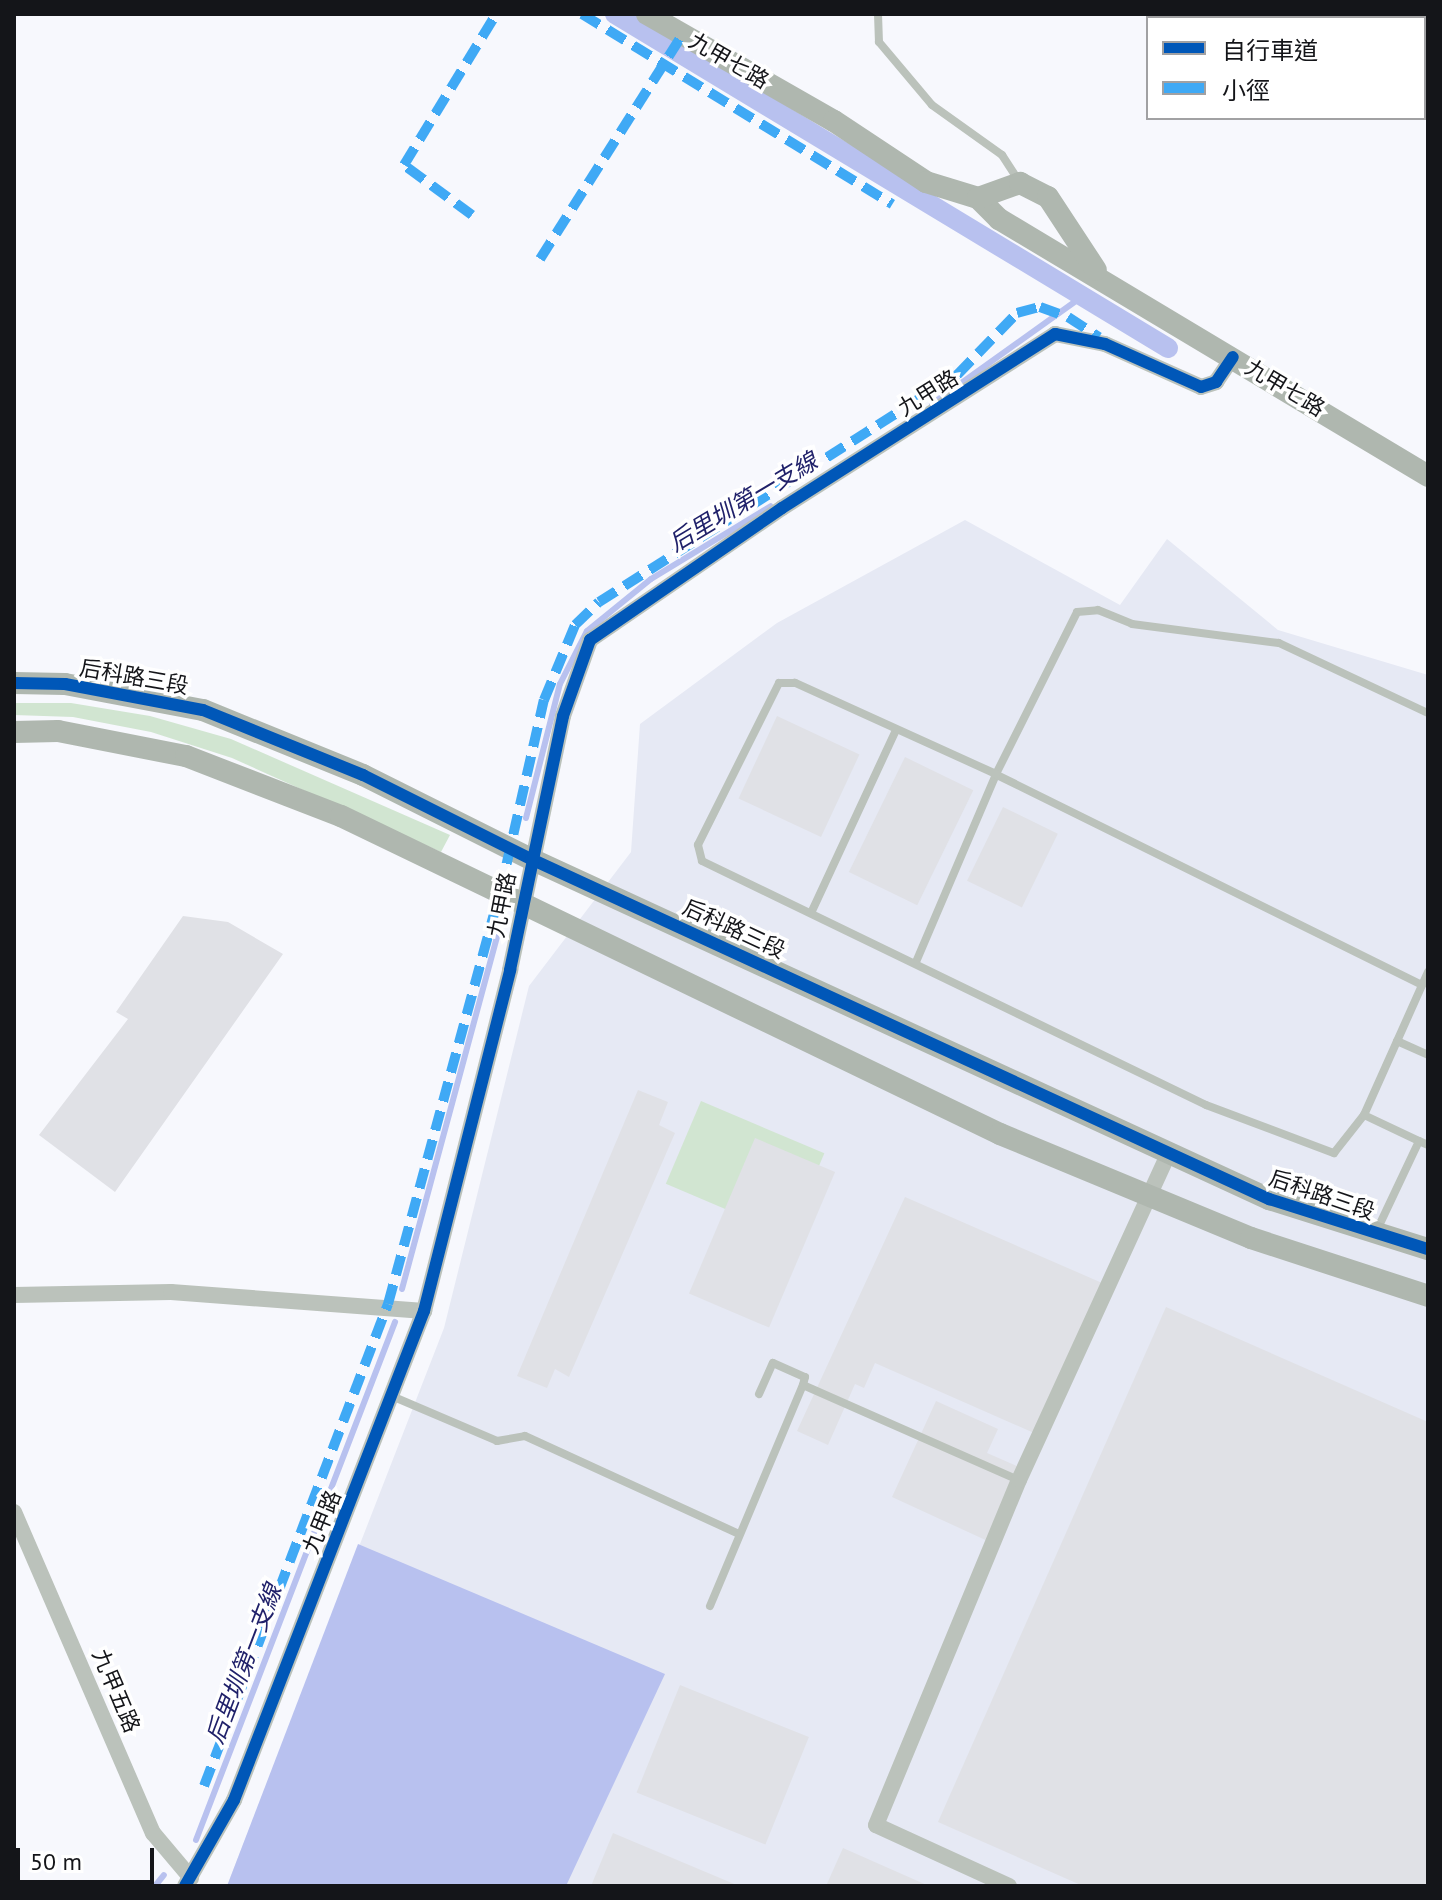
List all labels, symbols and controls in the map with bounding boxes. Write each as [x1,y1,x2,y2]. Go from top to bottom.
legend [1146,16,1426,120]
street label: 九甲七路 [684,28,774,94]
text: 自行車道 [1222,35,1318,66]
text: 小徑 [1222,75,1270,106]
street label: 九甲七路 [1240,354,1330,422]
street label: 九甲路 [893,364,963,422]
water label: 后里圳第一支線 [664,446,822,558]
street label: 后科路三段 [78,654,190,700]
street label: 九甲路 [483,870,521,940]
street label: 后科路三段 [679,894,789,964]
street label: 后科路三段 [1266,1165,1378,1225]
street label: 九甲路 [297,1486,347,1558]
water label: 后里圳第一支線 [200,1580,288,1748]
street label: 九甲五路 [87,1645,145,1737]
scale bar [20,1832,158,1882]
text: 50 m [30,1846,82,1877]

